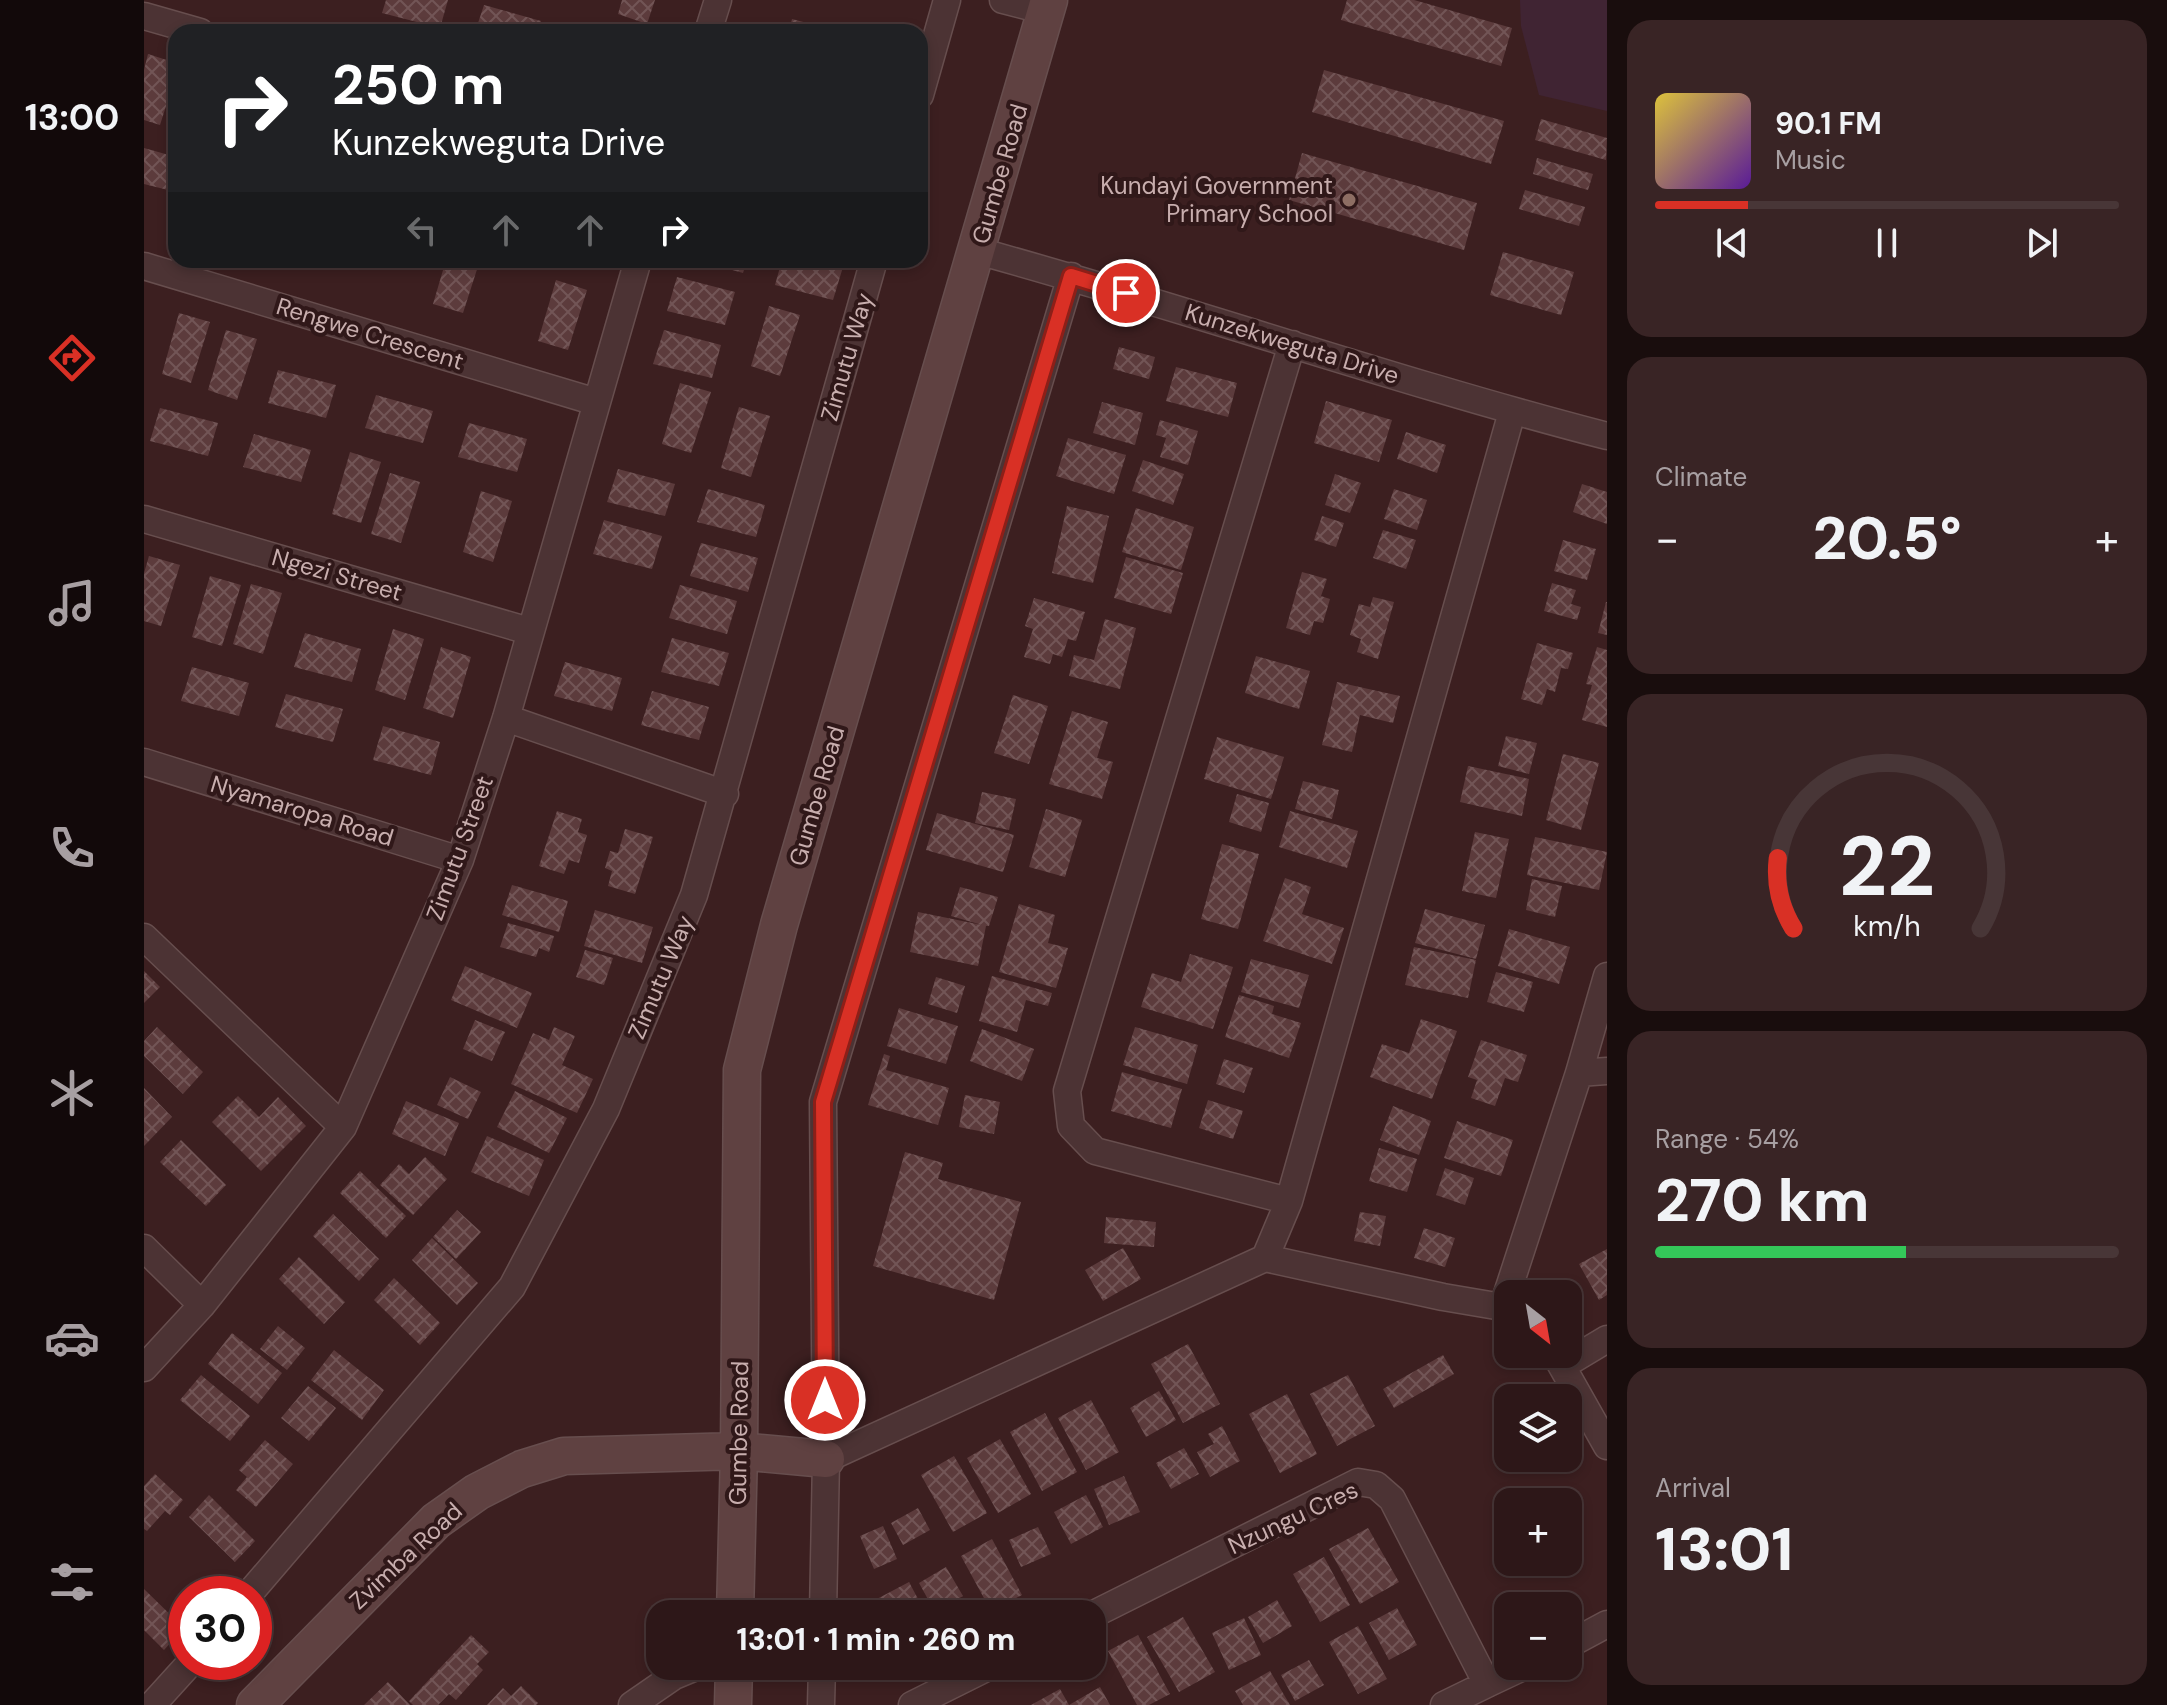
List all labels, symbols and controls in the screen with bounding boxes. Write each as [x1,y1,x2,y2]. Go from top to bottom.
text: 250 m [332,48,504,121]
icon: right [200,56,304,160]
text: 13:00 [25,94,119,141]
street label: Gumbe Road [965,100,1034,247]
text: 90.1 FM [1775,104,1882,143]
text: Kunzekweguta Drive [332,119,665,166]
text: Music [1775,143,1846,177]
place label: Kundayi Government Primary School [1100,170,1333,229]
marker: Kundayi Government Primary School [1340,191,1358,209]
icon: left [400,208,444,252]
icon: ahead [484,208,528,252]
icon: ahead [568,208,612,252]
icon: right [652,208,696,252]
icon: previous [1710,221,1754,265]
icon: pause [1865,221,1909,265]
icon: next [2020,221,2064,265]
pin [1092,259,1160,327]
icon: arrive [1104,271,1148,315]
street label: Zimutu Way [813,289,880,424]
street label: Rengwe Crescent [273,290,467,377]
street label: Kunzekweguta Drive [1181,296,1403,391]
icon: directions [44,330,100,386]
text: Climate [1655,460,1747,494]
text: 20.5° [1812,499,1962,578]
text: − [1655,510,1679,568]
text: + [2095,510,2119,568]
street label: Ngezi Street [268,541,406,608]
icon: music [44,575,100,631]
street label: Gumbe Road [782,722,851,869]
street label: Nyamaropa Road [207,768,397,853]
street label: Zimutu Street [419,771,500,924]
text: 22 [1839,811,1935,920]
icon: phone [44,820,100,876]
text: km/h [1853,908,1921,945]
street label: Zimutu Way [621,910,701,1043]
icon: climate [44,1065,100,1121]
text: Range · 54% [1655,1122,1799,1156]
text: 270 km [1655,1161,1869,1240]
north arrow [1494,1280,1582,1368]
map controls [1494,1280,1582,1680]
icon: car [44,1310,100,1366]
position arrow [783,1358,867,1442]
street label: Gumbe Road [722,1361,755,1505]
button: layers [1494,1384,1582,1472]
text: Arrival [1655,1471,1731,1505]
street label: Nzungu Cres [1223,1474,1363,1561]
button: + [1494,1488,1582,1576]
street label: Zvimba Road [343,1495,469,1616]
text: 13:01 [1655,1510,1793,1589]
icon: filters [44,1554,100,1610]
speed limit sign: 30 [168,1576,272,1680]
button: − [1494,1592,1582,1680]
text: 13:01 · 1 min · 260 m [737,1620,1015,1659]

